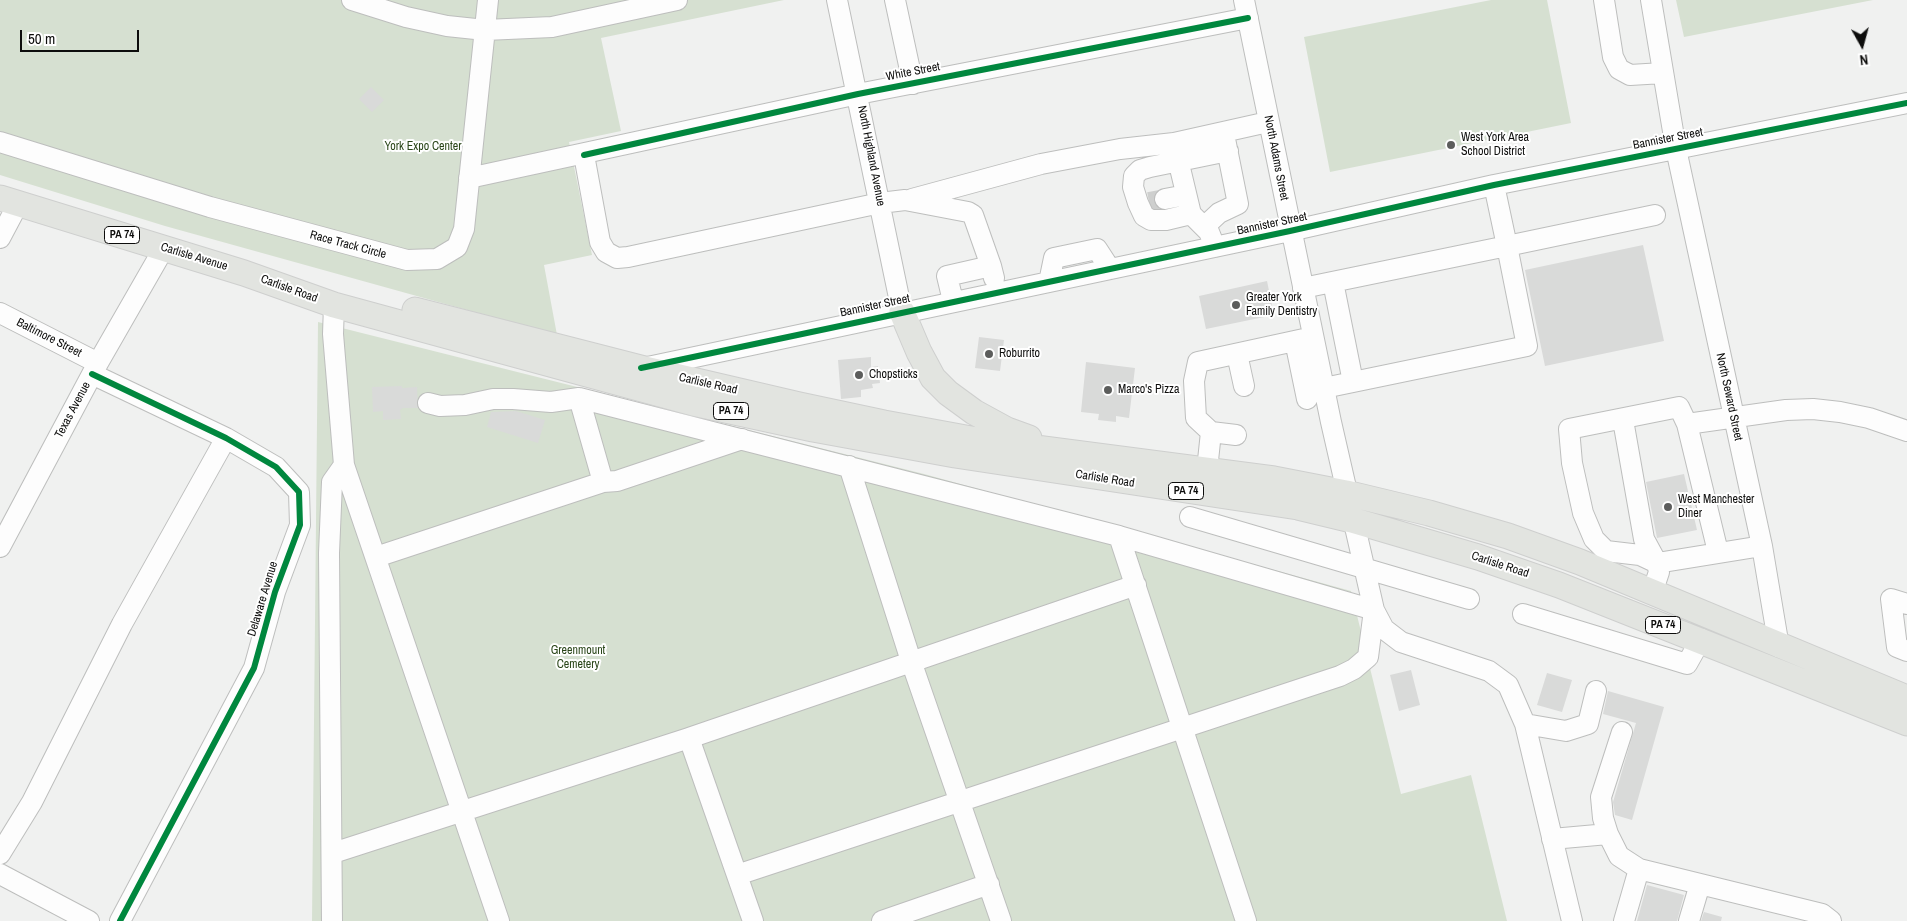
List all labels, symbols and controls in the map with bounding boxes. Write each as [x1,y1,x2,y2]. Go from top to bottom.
scale bar [22,20,141,52]
north arrow [1837,20,1887,70]
text: 50 m [28,28,55,49]
text: N [1859,50,1869,69]
street label: White Street [885,60,941,84]
street label: North Highland Avenue [854,105,888,207]
street label: North Adams Street [1261,114,1291,202]
street label: Bannister Street [1632,125,1704,153]
place label: West York Area School District [1461,131,1529,159]
marker: West York Area School District [1445,139,1457,151]
park label: York Expo Center [385,140,461,154]
street label: Bannister Street [1236,210,1308,238]
road number: PA 74 [104,226,140,244]
street label: Race Track Circle [308,228,388,262]
street label: Carlisle Avenue [159,240,229,274]
street label: Carlisle Road [259,272,319,306]
place label: Greater York Family Dentistry [1246,291,1317,319]
street label: Bannister Street [839,292,911,320]
marker: Greater York Family Dentistry [1230,299,1242,311]
street label: Baltimore Street [14,315,84,361]
place label: Roburrito [999,347,1040,361]
marker: Roburrito [983,348,995,360]
street label: North Seward Street [1713,352,1745,442]
place label: Chopsticks [869,368,918,382]
marker: Chopsticks [853,369,865,381]
street label: Carlisle Road [677,370,739,398]
street label: Texas Avenue [52,379,94,441]
place label: Marco's Pizza [1118,383,1179,397]
marker: Marco's Pizza [1102,384,1114,396]
road number: PA 74 [714,402,748,420]
street label: Carlisle Road [1074,467,1136,491]
road number: PA 74 [1168,482,1204,500]
place label: West Manchester Diner [1678,493,1754,521]
marker: West Manchester Diner [1662,501,1674,513]
street label: Carlisle Road [1469,549,1531,581]
street label: Delaware Avenue [245,560,281,638]
road number: PA 74 [1646,616,1680,634]
park label: Greenmount Cemetery [551,644,605,672]

